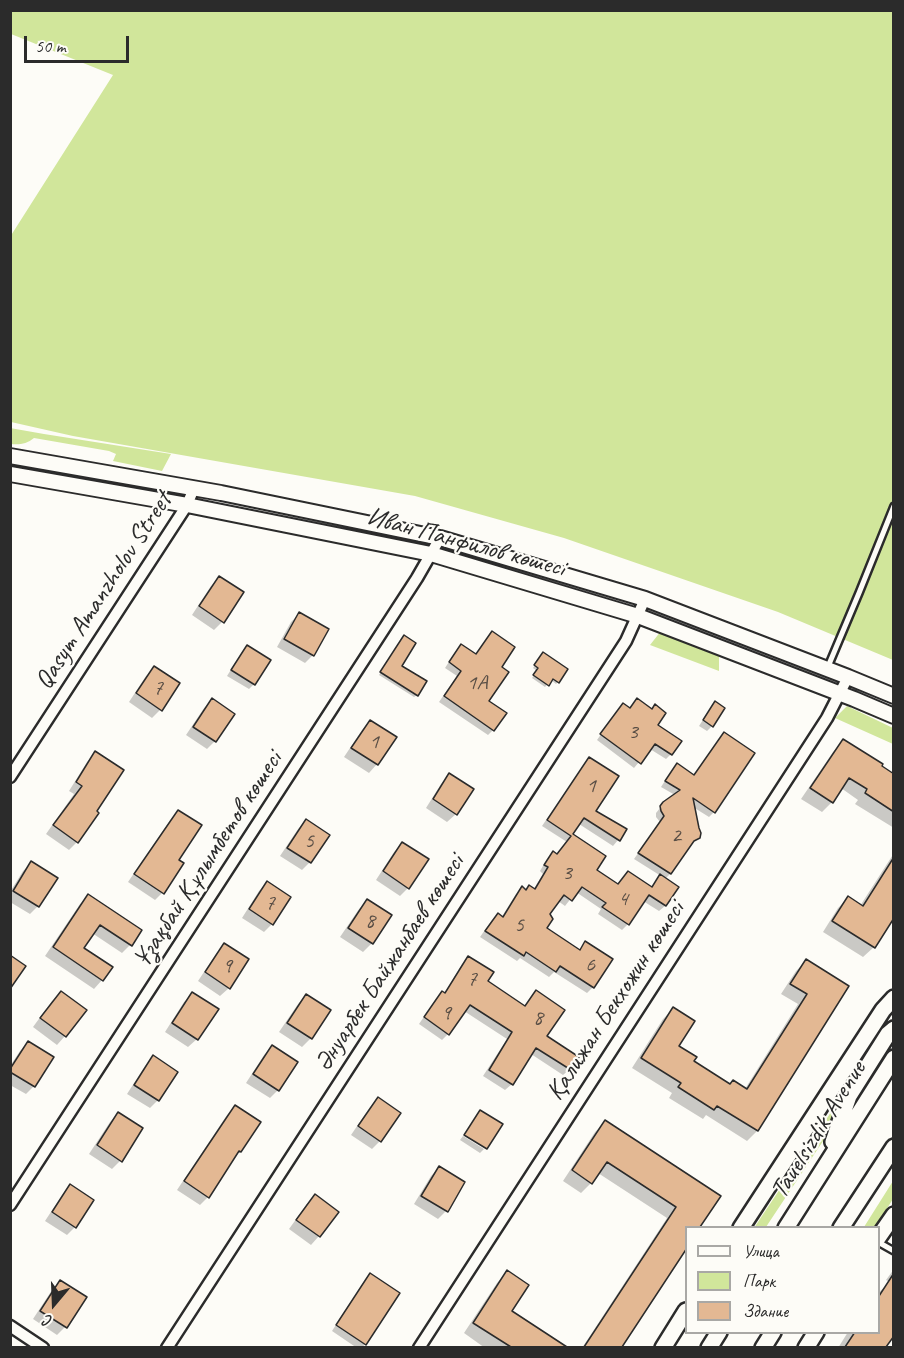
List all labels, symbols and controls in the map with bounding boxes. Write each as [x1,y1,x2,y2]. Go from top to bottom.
scale bar [27,24,132,62]
text: 50 m [35,35,66,57]
street label: Qasym Amanzholov Street [29,487,179,695]
street label: Иван Панфилов көшесі [363,502,569,584]
house number: 1А [467,670,487,696]
house number: 7 [153,675,163,701]
house number: 3 [628,719,638,745]
house number: 1 [369,729,379,755]
street label: Ұзақбай Құлымбетов көшесі [126,746,290,974]
house number: 1 [586,773,596,799]
house number: 2 [671,823,681,849]
house number: 5 [304,828,314,854]
street label: Әнуарбек Байжанбаев көшесі [308,849,472,1077]
house number: 3 [562,860,572,886]
house number: 4 [618,886,628,912]
house number: 7 [265,890,275,916]
street label: Қалижан Бекхожин көшесі [540,896,692,1106]
house number: 8 [365,908,375,934]
house number: 5 [514,912,524,938]
house number: 6 [585,952,595,978]
house number: 9 [222,953,232,979]
house number: 7 [467,966,477,992]
house number: 9 [441,1000,451,1026]
house number: 8 [533,1005,543,1031]
street label: Tauelsizdik Avenue [764,1056,874,1204]
legend [685,1226,880,1334]
text: Улица [743,1240,779,1262]
text: Парк [743,1270,775,1292]
north arrow [24,1274,84,1334]
text: Здание [743,1300,788,1322]
text: С [41,1310,55,1332]

